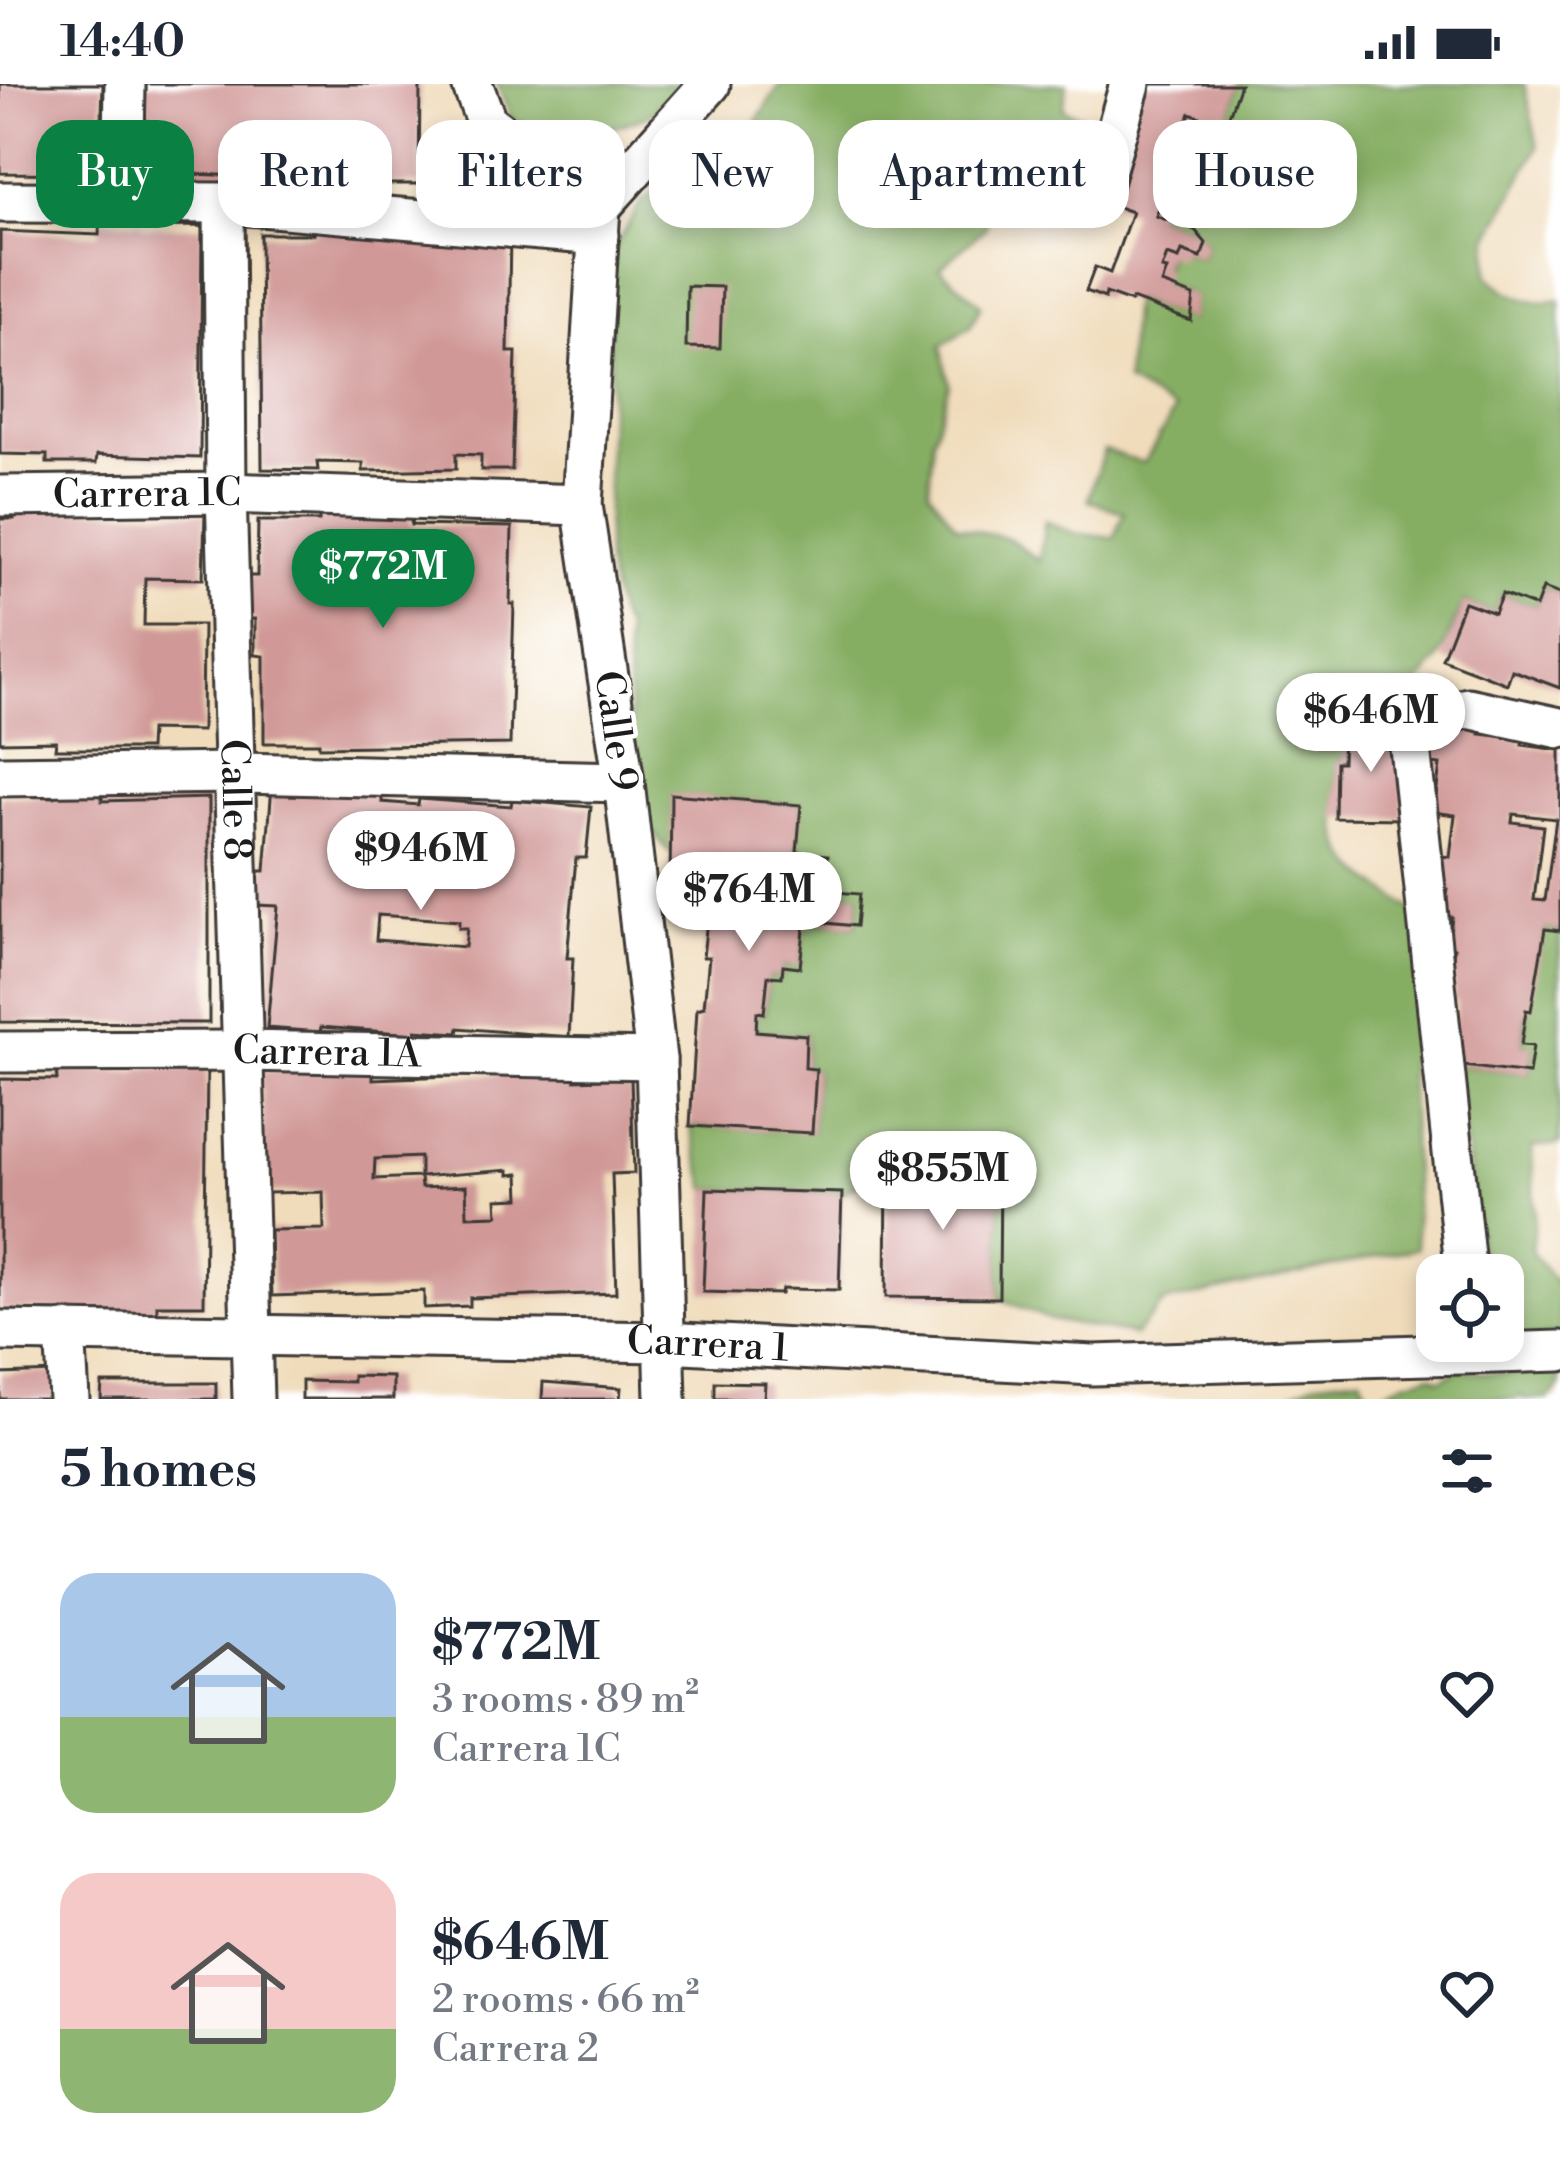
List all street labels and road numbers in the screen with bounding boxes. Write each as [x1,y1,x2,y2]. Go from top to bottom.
street label: Carrera 1C [52,468,242,520]
street label: Calle 9 [582,668,648,794]
street label: Calle 8 [209,739,261,861]
street label: Carrera 1A [232,1026,423,1079]
street label: Carrera 1 [627,1317,790,1373]

